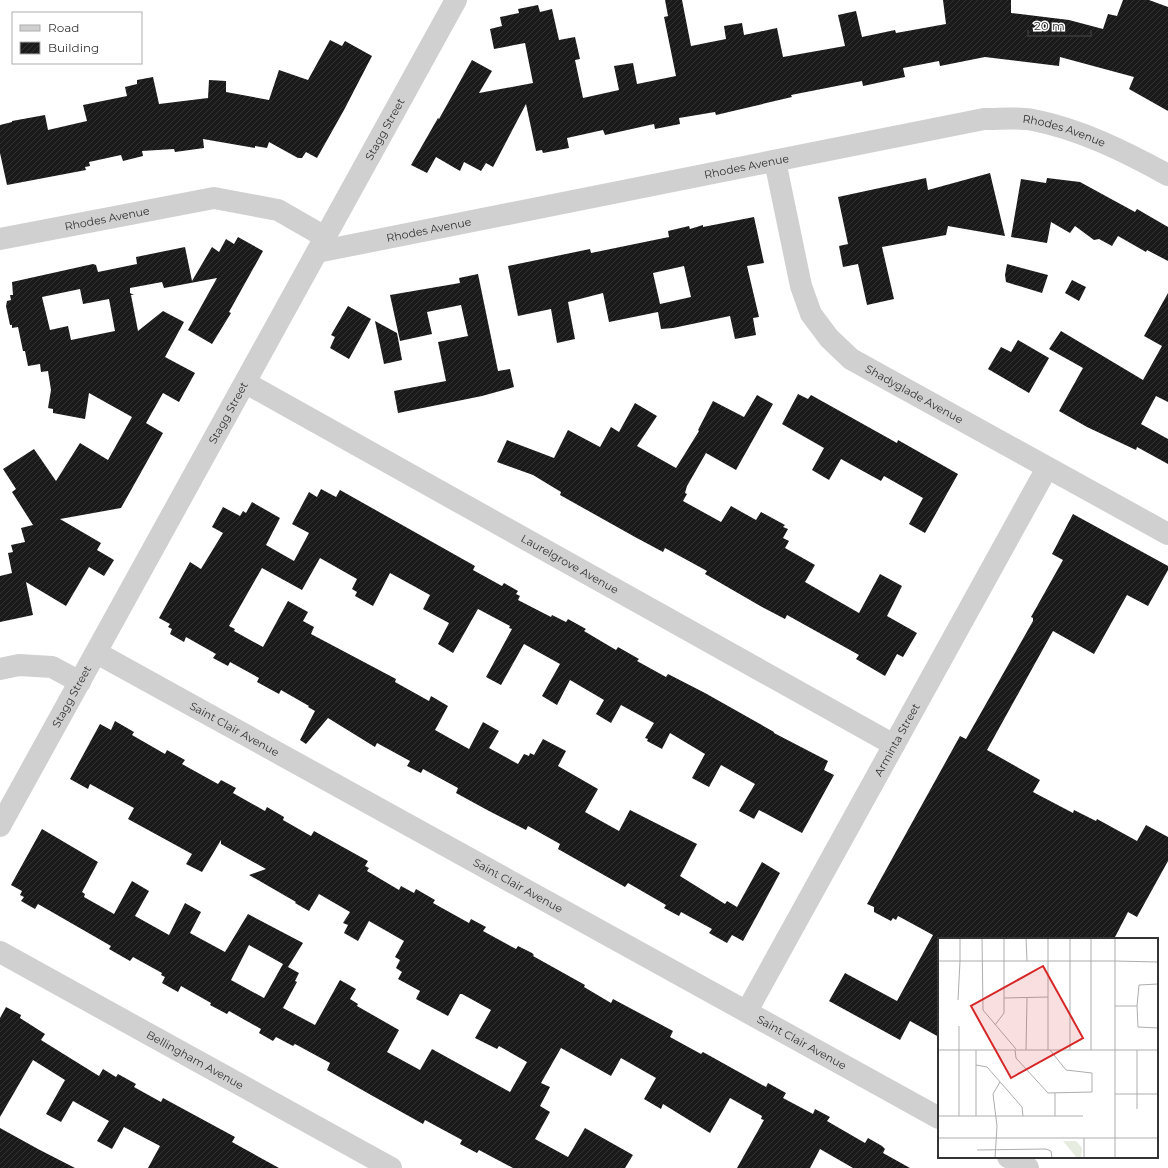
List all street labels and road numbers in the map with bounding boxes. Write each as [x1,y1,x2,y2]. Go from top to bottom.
street label: Stagg Street [362,95,408,163]
street label: Rhodes Avenue [1022,112,1108,150]
street label: Rhodes Avenue [703,151,791,182]
street label: Rhodes Avenue [63,203,151,233]
street label: Rhodes Avenue [385,214,473,245]
street label: Shadyglade Avenue [863,361,966,427]
street label: Stagg Street [205,379,251,446]
street label: Laurelgrove Avenue [519,531,622,597]
street label: Stagg Street [49,662,95,730]
street label: Saint Clair Avenue [187,699,282,759]
street label: Arminta Street [871,700,923,779]
street label: Saint Clair Avenue [471,855,566,916]
street label: Saint Clair Avenue [754,1012,849,1073]
street label: Bellingham Avenue [144,1027,247,1092]

